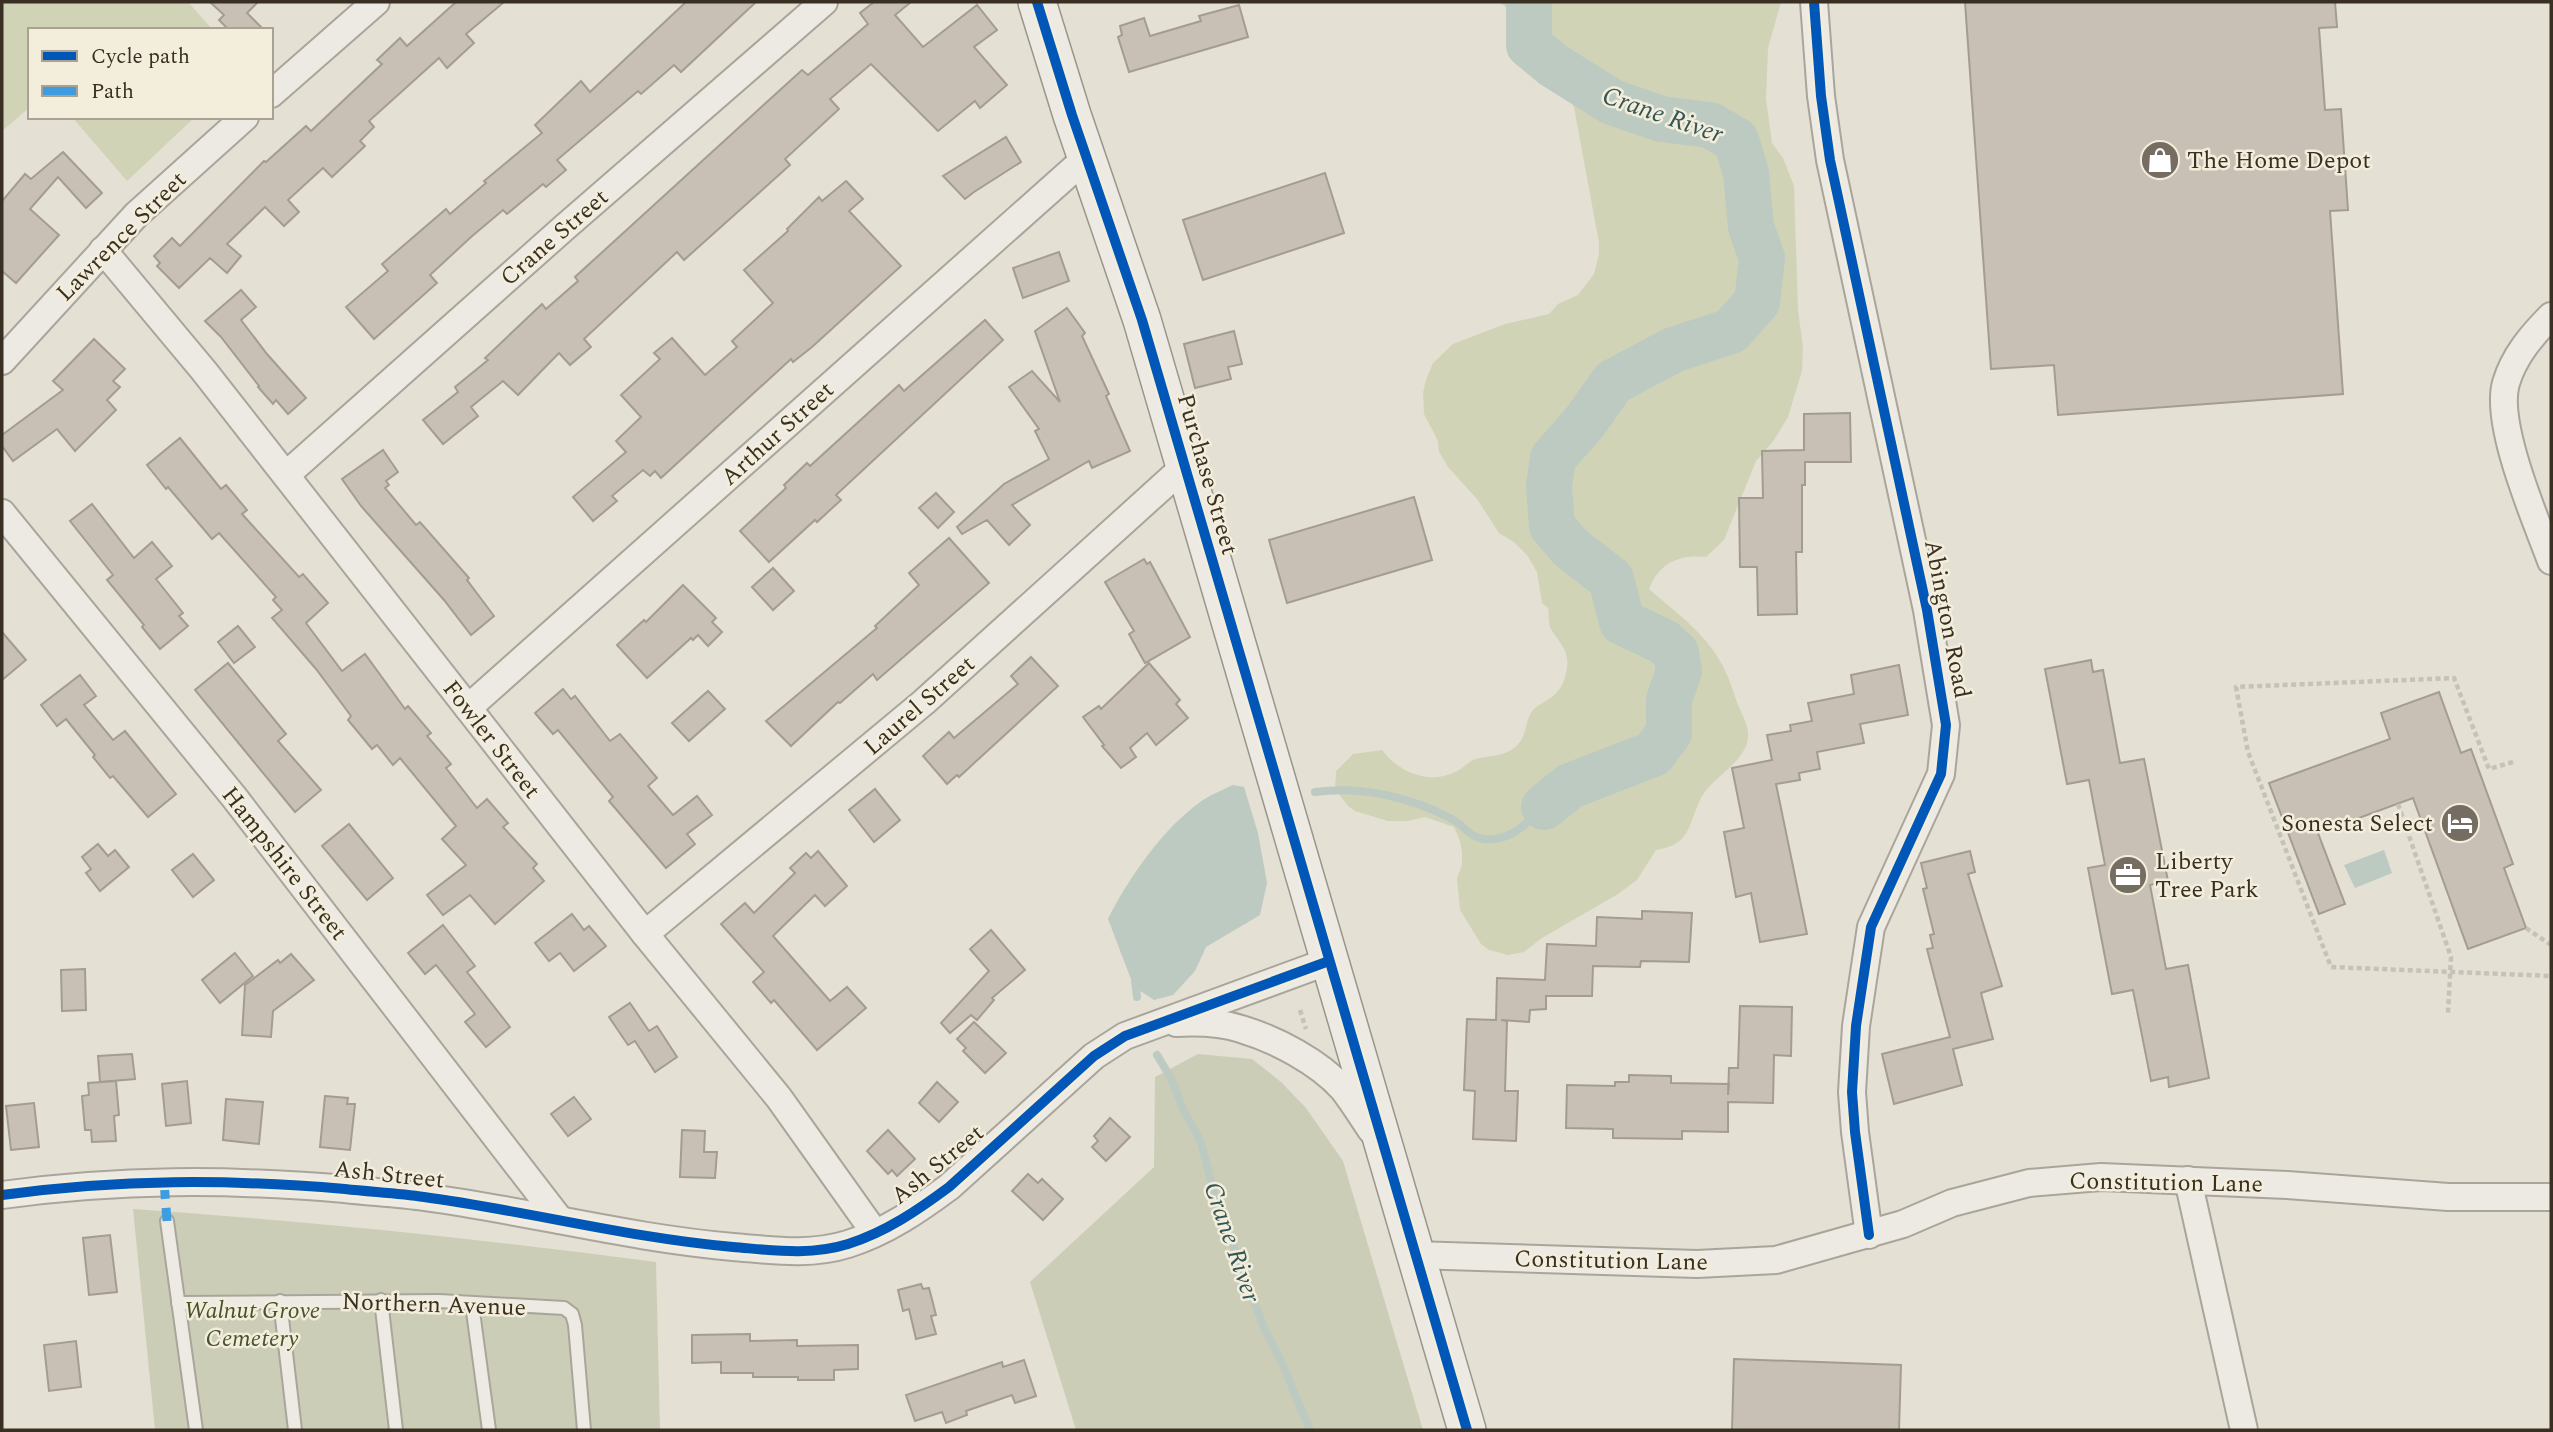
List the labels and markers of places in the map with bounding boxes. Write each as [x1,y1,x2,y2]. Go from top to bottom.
shop icon: The Home Depot [2139,139,2181,181]
place label: The Home Depot [2187,143,2371,179]
hotel icon: Sonesta Select [2439,802,2481,844]
place label: Sonesta Select [2281,806,2433,842]
place label: Liberty Tree Park [2155,844,2259,908]
office icon: Liberty Tree Park [2107,854,2149,896]

